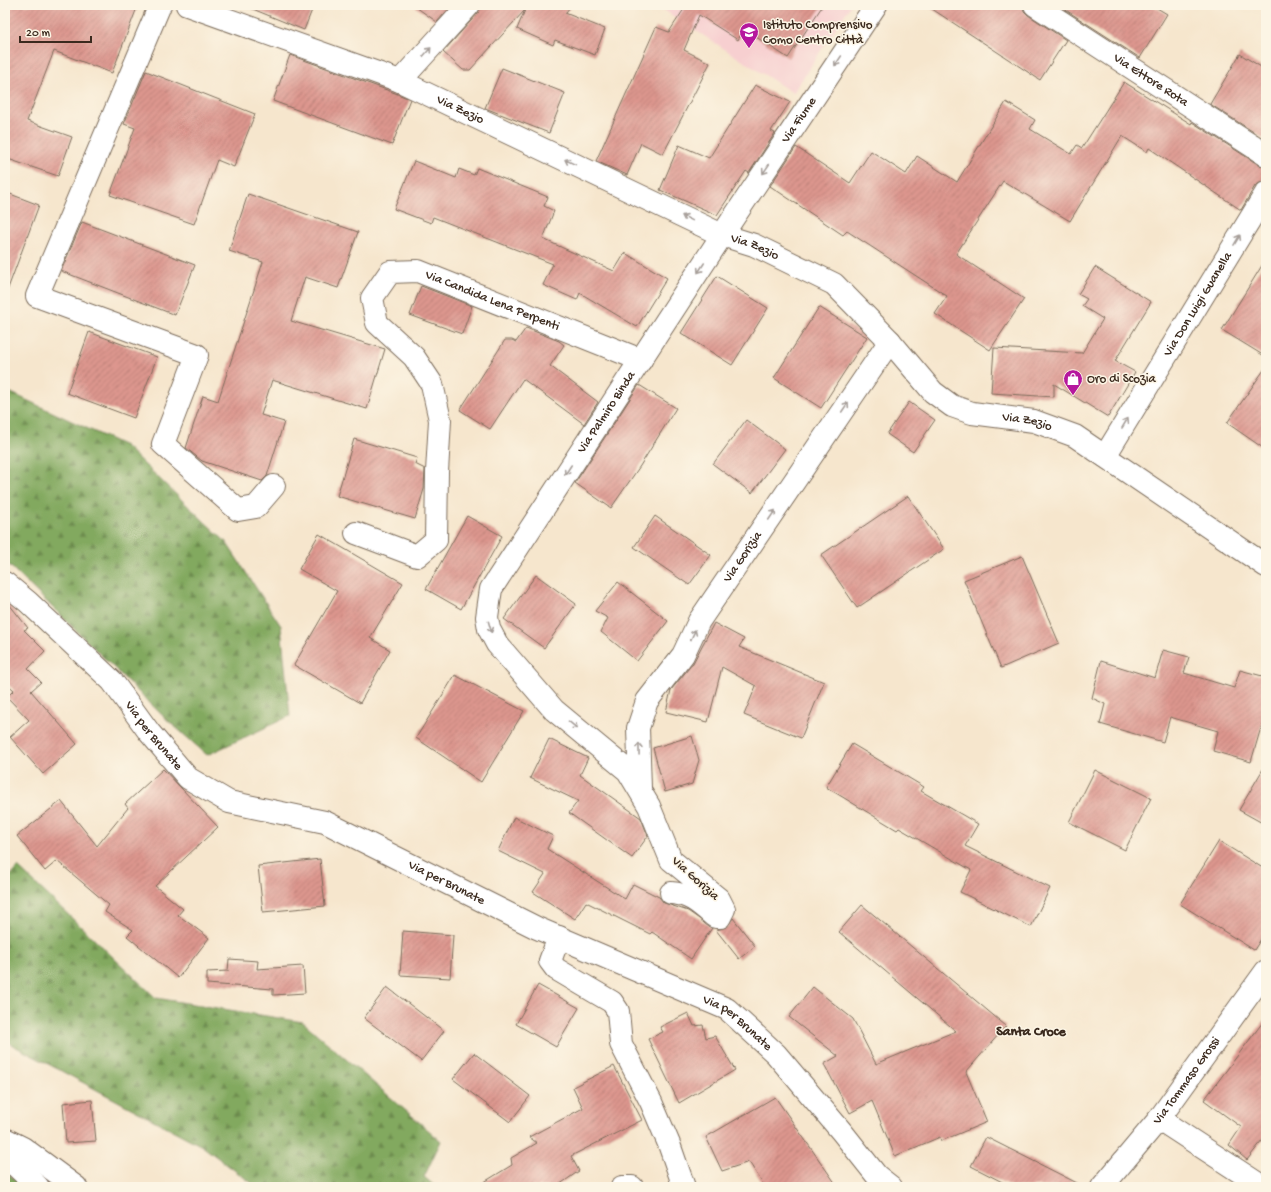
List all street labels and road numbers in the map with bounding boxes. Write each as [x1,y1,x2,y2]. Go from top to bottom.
street label: Via Ettore Rota [1110,50,1192,110]
street label: Via Zezio [433,92,487,128]
street label: Via Fiume [778,94,820,147]
street label: Via Zezio [728,230,782,264]
street label: Via Don Luigi Guanella [1160,249,1236,360]
street label: Via Candida Lena Perpenti [422,267,562,334]
street label: Via Palmiro Binda [574,368,639,457]
street label: Via Zezio [1000,409,1055,435]
street label: Via Gorizia [719,528,766,586]
street label: Via per Brunate [121,698,186,774]
street label: Via Gorizia [668,853,722,905]
street label: Via per Brunate [405,857,488,908]
street label: Via per Brunate [700,992,775,1054]
street label: Via Tommaso Grossi [1149,1034,1223,1128]

